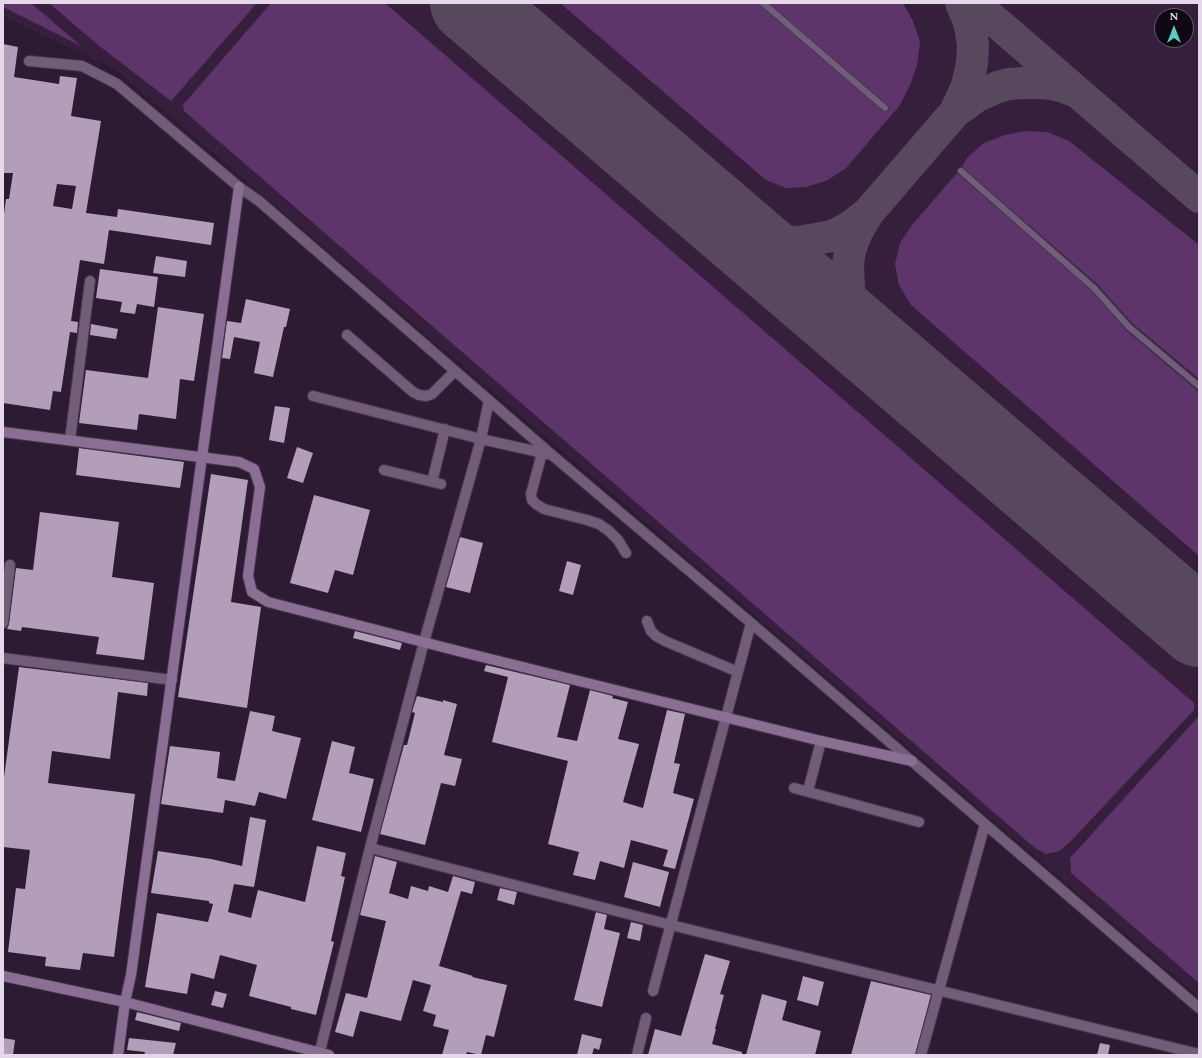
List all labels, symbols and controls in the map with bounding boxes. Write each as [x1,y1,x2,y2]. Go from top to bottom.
north arrow [1154,8,1194,48]
text: N [1170,8,1178,25]

